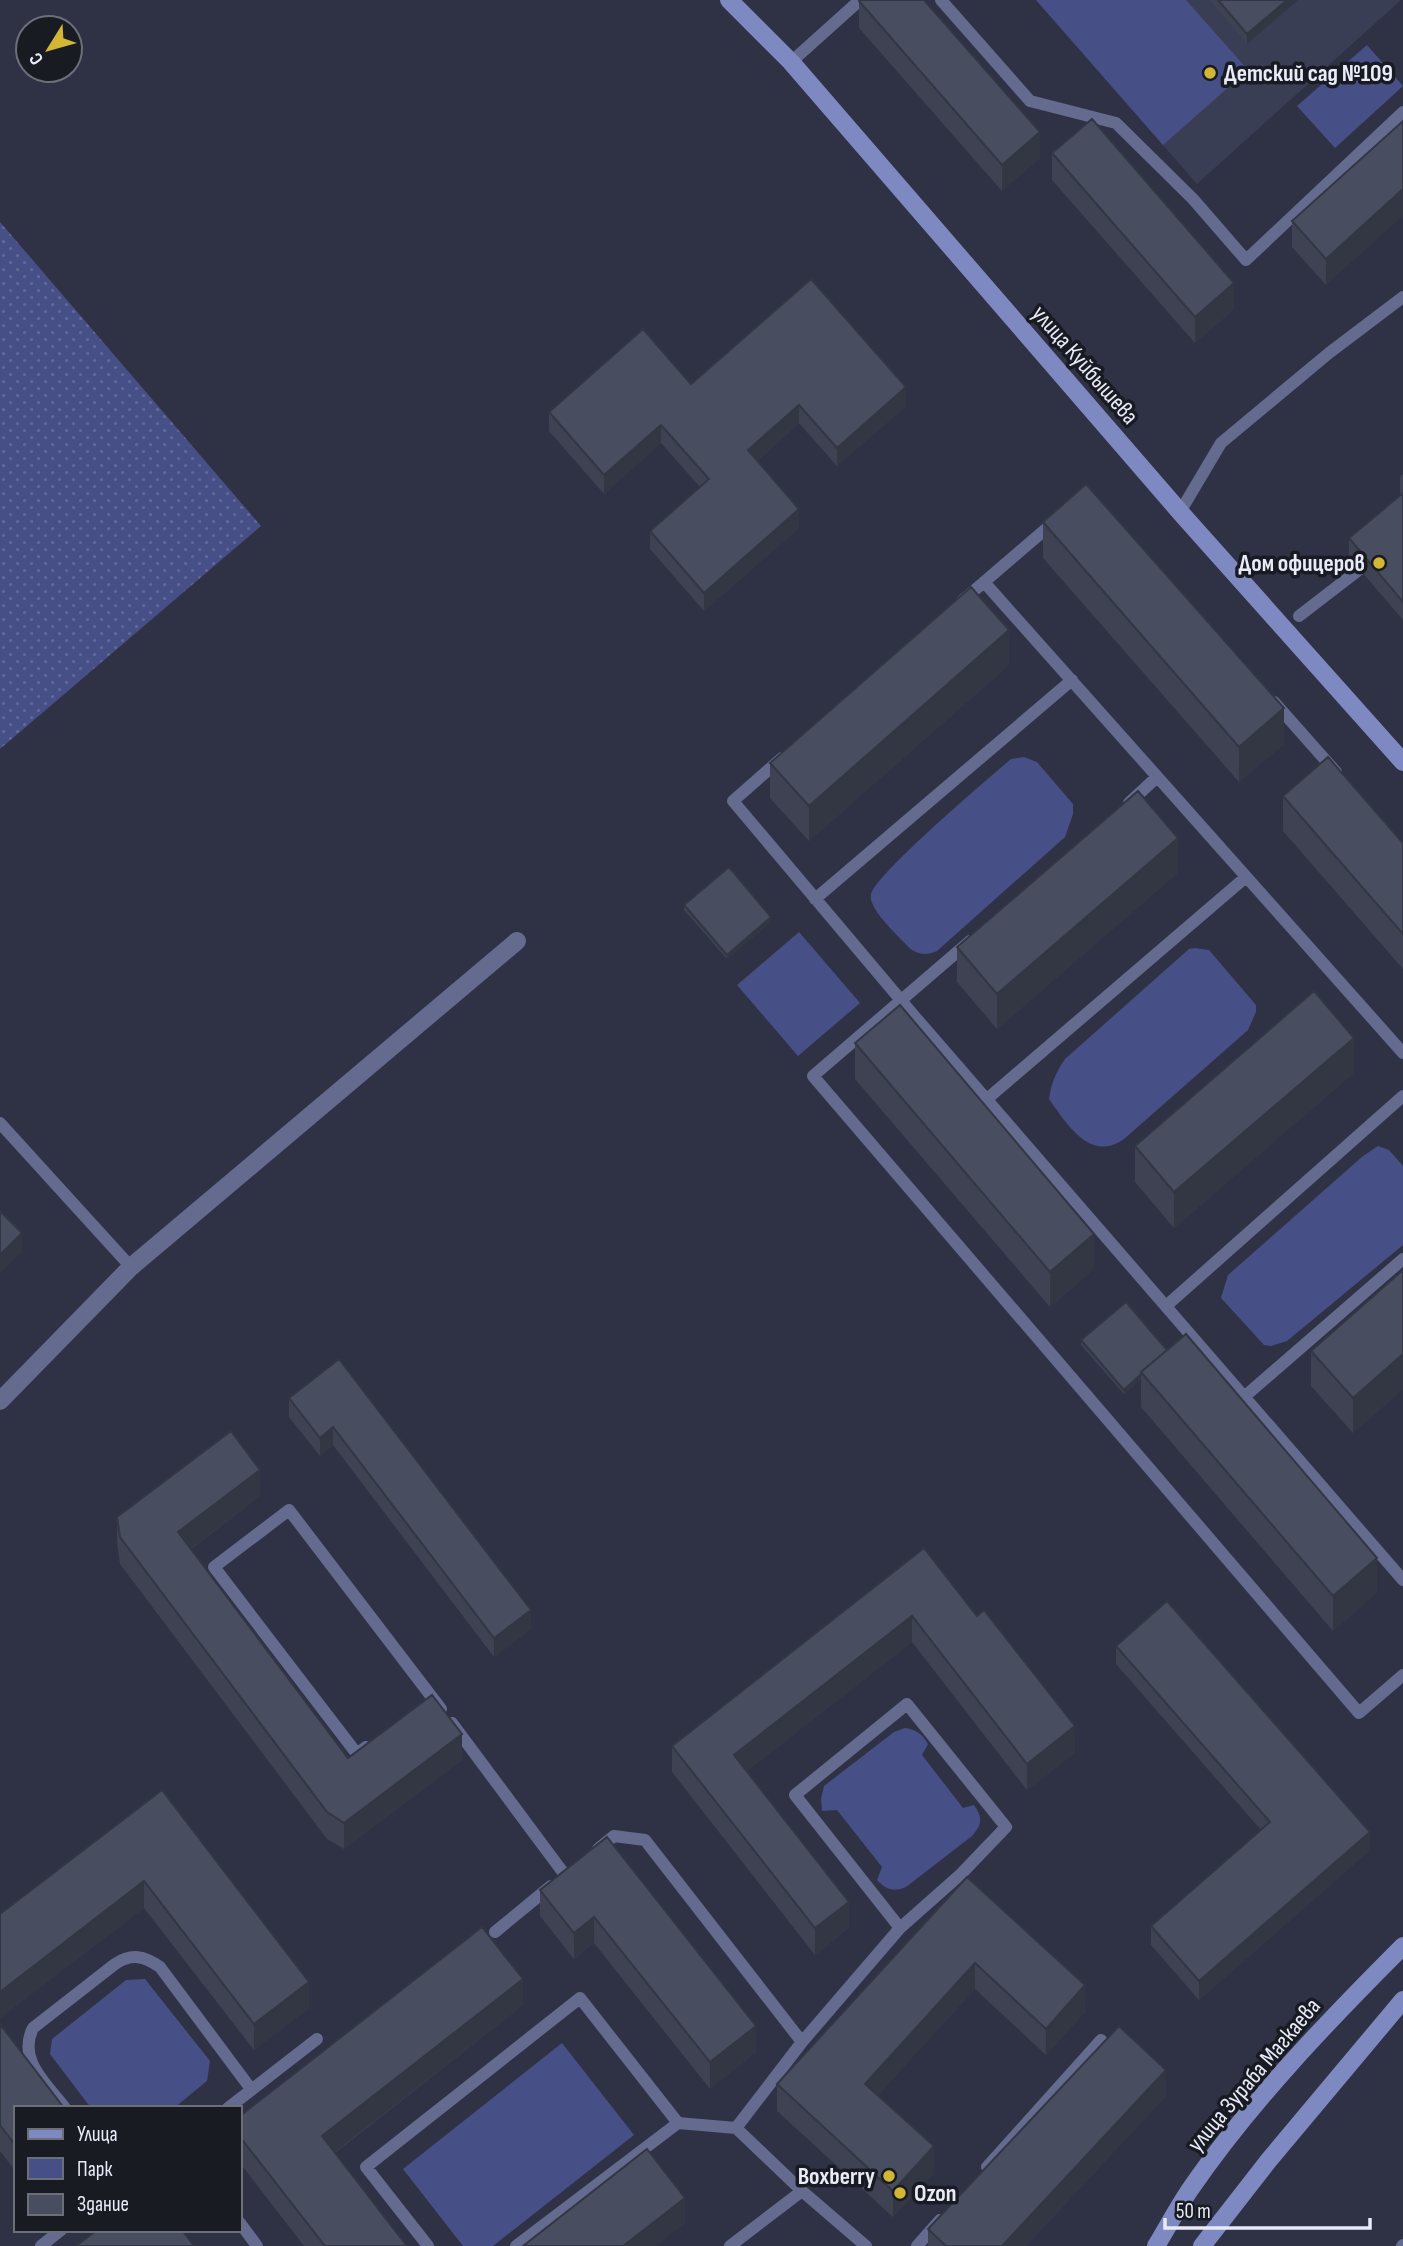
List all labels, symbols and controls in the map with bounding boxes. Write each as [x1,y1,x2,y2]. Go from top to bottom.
north arrow [14,14,84,84]
text: С [24,47,49,69]
place label: Детский сад №109 [1224,59,1393,88]
marker: Детский сад №109 [1202,65,1218,81]
street label: улица Куйбышева [1025,300,1145,430]
place label: Дом офицеров [1238,549,1365,578]
marker: Дом офицеров [1371,555,1387,571]
street label: улица Зураба Магкаева [1181,1992,1327,2158]
legend [14,2106,242,2232]
text: Улица [77,2122,118,2147]
text: Парк [77,2157,112,2182]
place label: Boxberry [798,2162,875,2191]
marker: Boxberry [881,2168,897,2184]
place label: Ozon [914,2179,957,2208]
marker: Ozon [892,2185,908,2201]
scale bar [1165,2186,1370,2230]
text: Здание [77,2192,129,2217]
text: 50 m [1176,2199,1211,2224]

